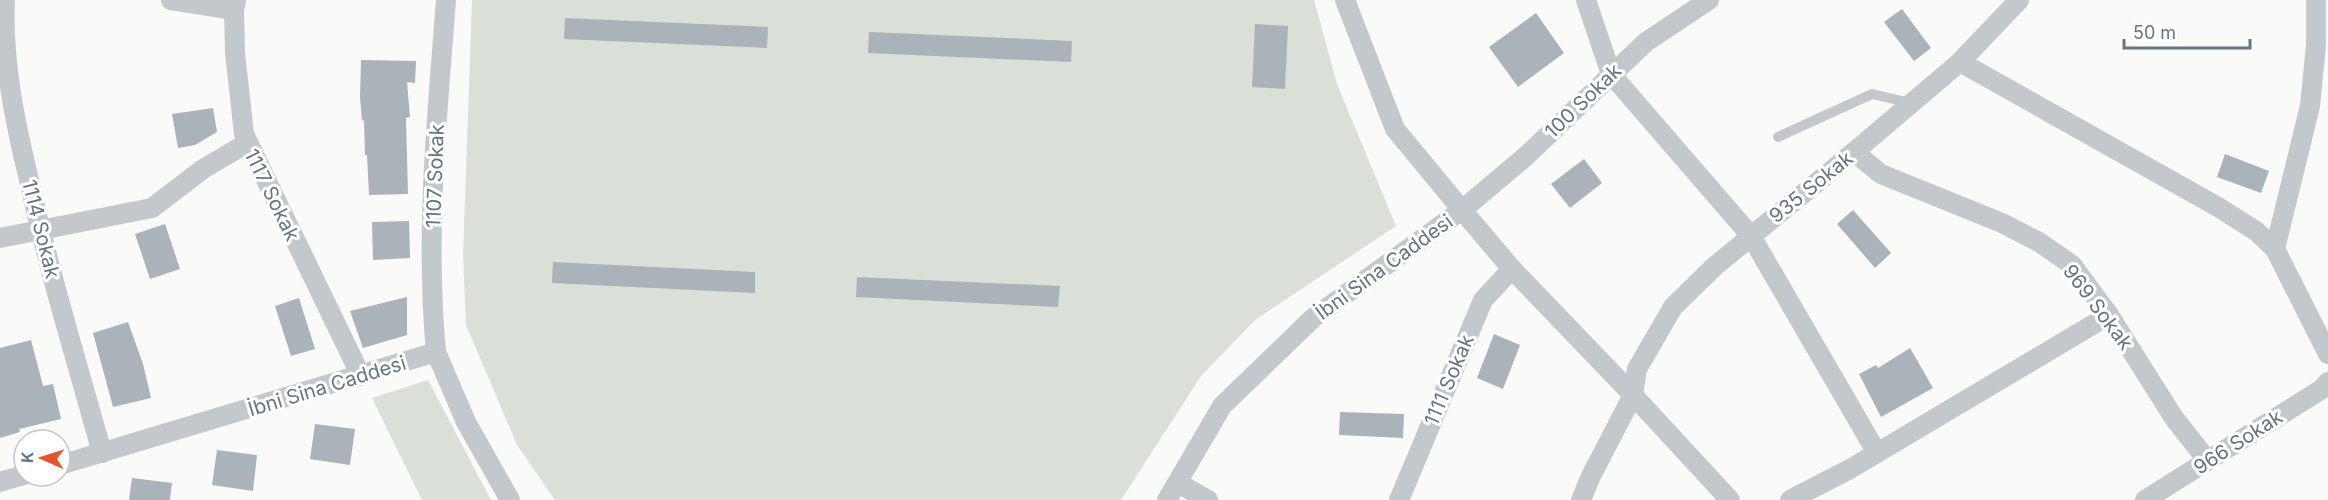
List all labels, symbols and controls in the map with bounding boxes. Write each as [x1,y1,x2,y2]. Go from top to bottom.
scale bar [2124,12,2250,50]
text: 50 m [2133,22,2176,43]
street label: 100 Sokak [1540,59,1626,143]
street label: 1107 Sokak [421,124,449,228]
street label: 1117 Sokak [239,145,305,245]
street label: 935 Sokak [1764,146,1858,228]
street label: 1114 Sokak [17,177,65,281]
street label: İbni Sina Caddesi [1310,208,1457,325]
street label: 969 Sokak [2058,260,2138,355]
street label: 1111 Sokak [1419,331,1479,429]
street label: İbni Sina Caddesi [245,350,409,421]
street label: 966 Sokak [2189,404,2287,480]
north arrow [12,428,72,488]
text: K [17,450,37,463]

